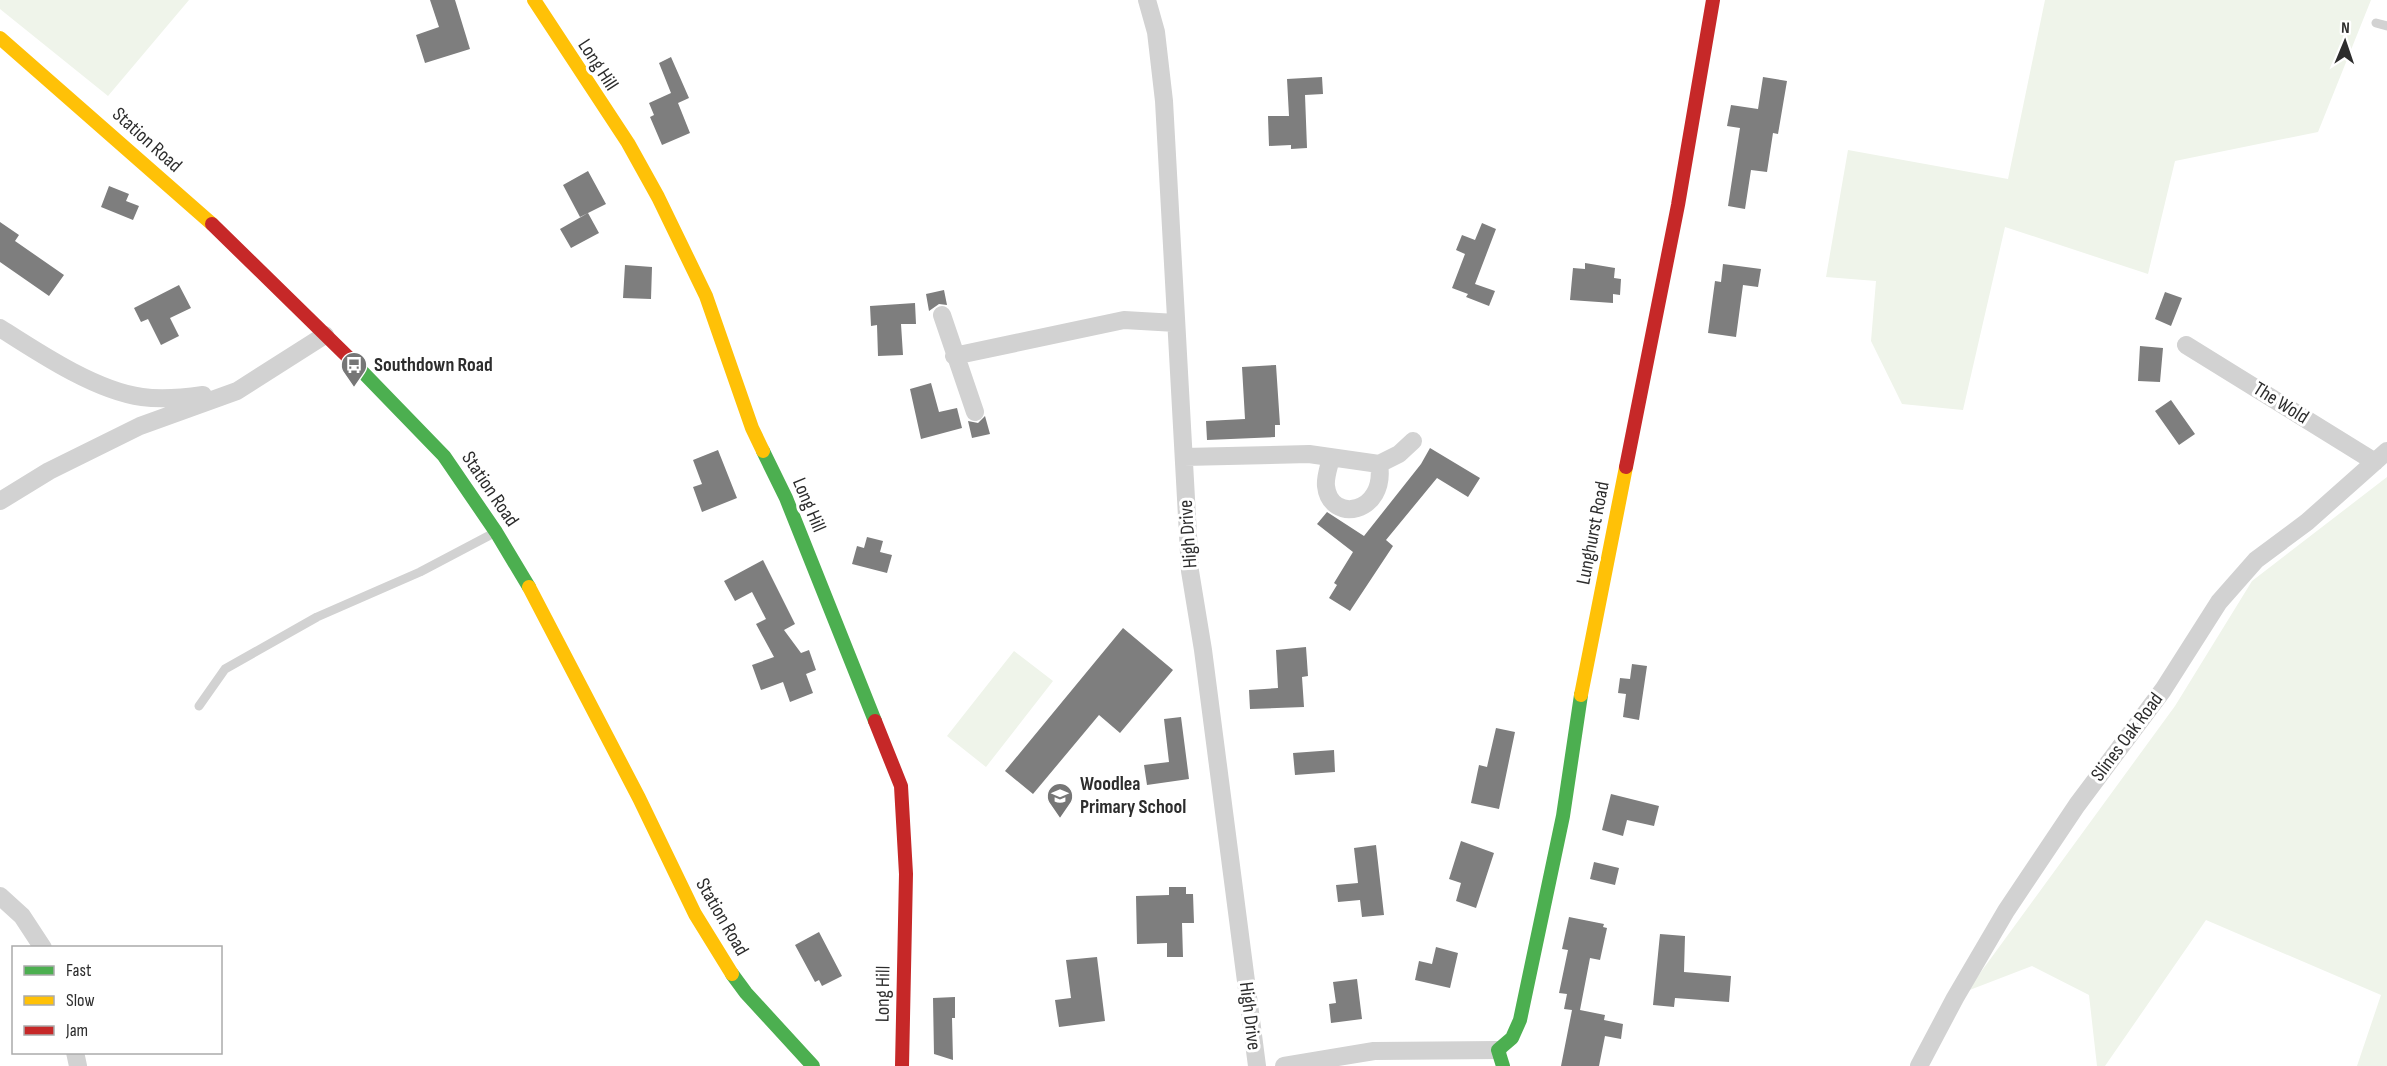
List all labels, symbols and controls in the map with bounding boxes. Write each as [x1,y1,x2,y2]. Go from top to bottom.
north arrow [2315,12,2375,72]
text: N [2341,19,2350,38]
street label: Long Hill [573,35,623,95]
street label: Station Road [107,102,187,178]
bus stop icon: Southdown Road [339,350,369,388]
place label: Southdown Road [374,353,493,377]
street label: The Wold [2249,377,2313,429]
street label: Station Road [456,447,524,531]
street label: Long Hill [787,474,831,536]
street label: Lunghurst Road [1571,479,1615,587]
street label: High Drive [1174,499,1202,569]
street label: Slines Oak Road [2086,688,2168,786]
place label: Woodlea Primary School [1080,772,1186,819]
school or university icon: Woodlea Primary School [1045,781,1075,819]
street label: Station Road [690,874,754,960]
legend [12,946,222,1054]
text: Fast [66,960,92,981]
street label: Long Hill [871,966,895,1022]
street label: High Drive [1234,981,1266,1051]
text: Slow [66,990,95,1011]
text: Jam [65,1020,88,1041]

